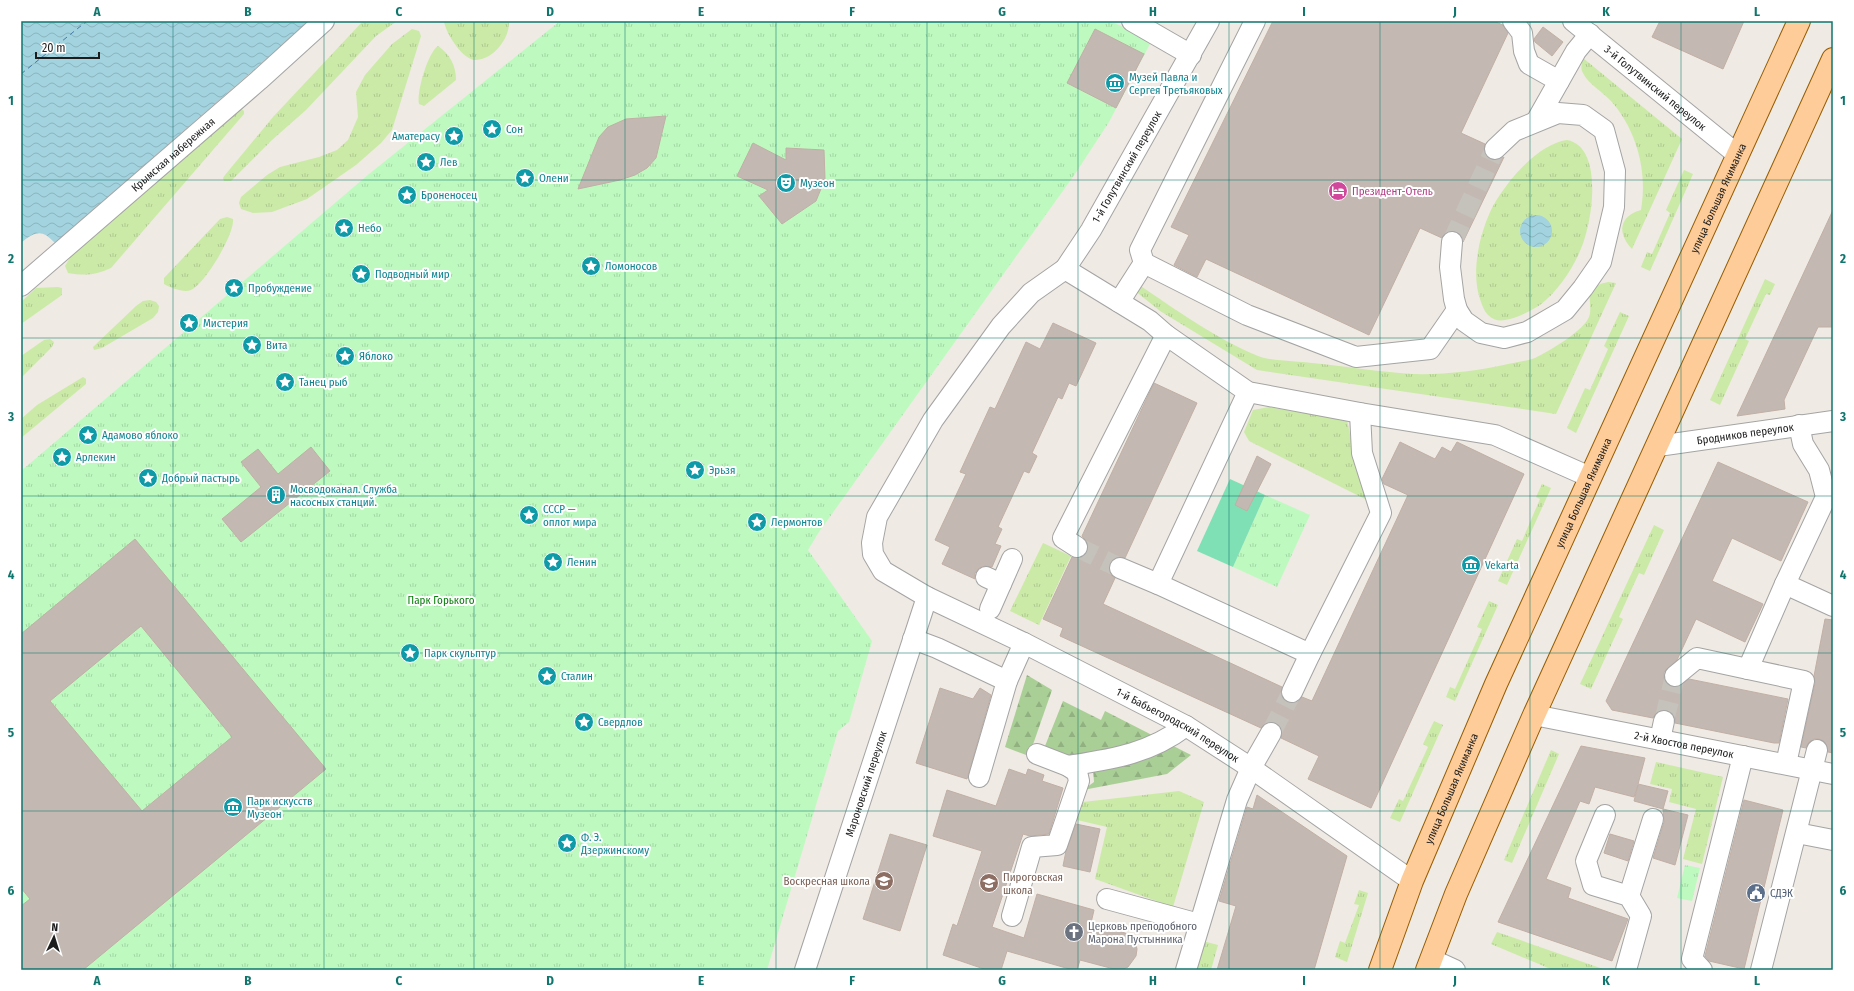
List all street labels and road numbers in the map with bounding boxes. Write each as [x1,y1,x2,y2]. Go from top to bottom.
street label: 3-й Голутвинский переулок [1602,42,1710,134]
street label: 1-й Голутвинский переулок [1090,108,1165,225]
street label: Крымская набережная [129,115,217,194]
street label: улица Большая Якиманка [1687,141,1749,255]
street label: Бродников переулок [1696,420,1795,447]
street label: улица Большая Якиманка [1553,436,1614,550]
street label: 1-й Бабьегородский переулок [1114,685,1242,765]
street label: Мароновский переулок [843,728,890,838]
street label: 2-й Хвостов переулок [1633,728,1736,761]
street label: улица Большая Якиманка [1422,731,1481,846]

